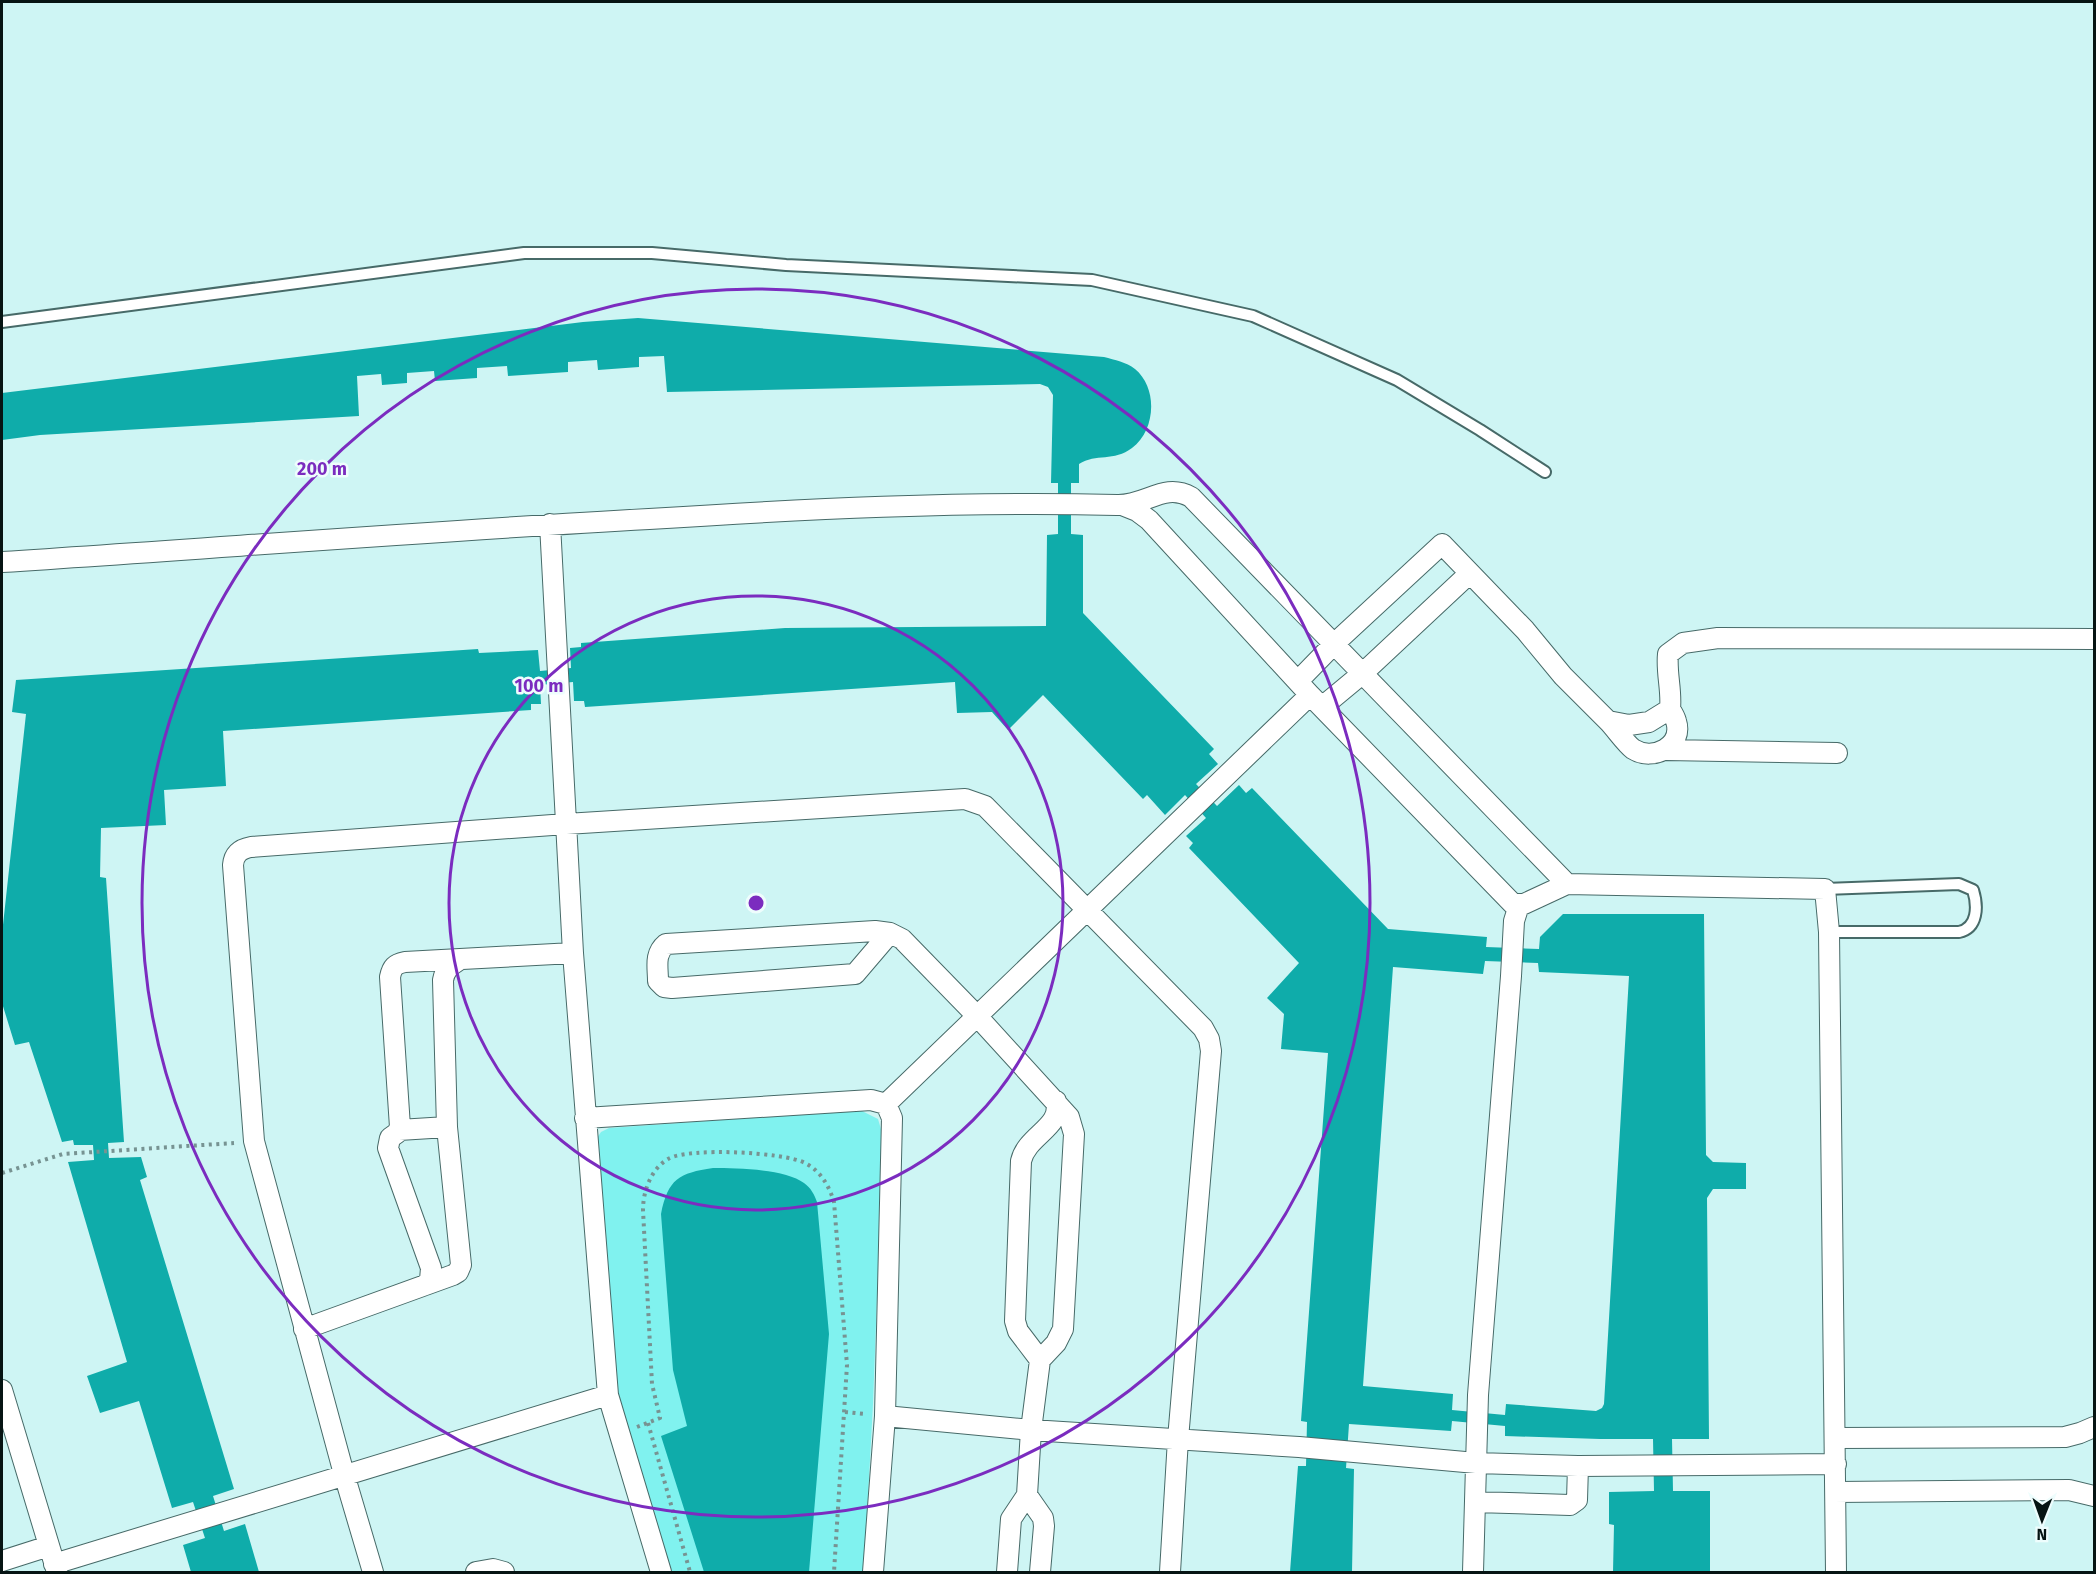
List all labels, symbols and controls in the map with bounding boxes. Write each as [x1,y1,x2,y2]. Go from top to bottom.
text: 200 m [297,458,347,480]
text: 100 m [515,675,563,697]
centre of rings [746,893,766,913]
north arrow [2012,1490,2072,1550]
text: N [2036,1525,2047,1544]

